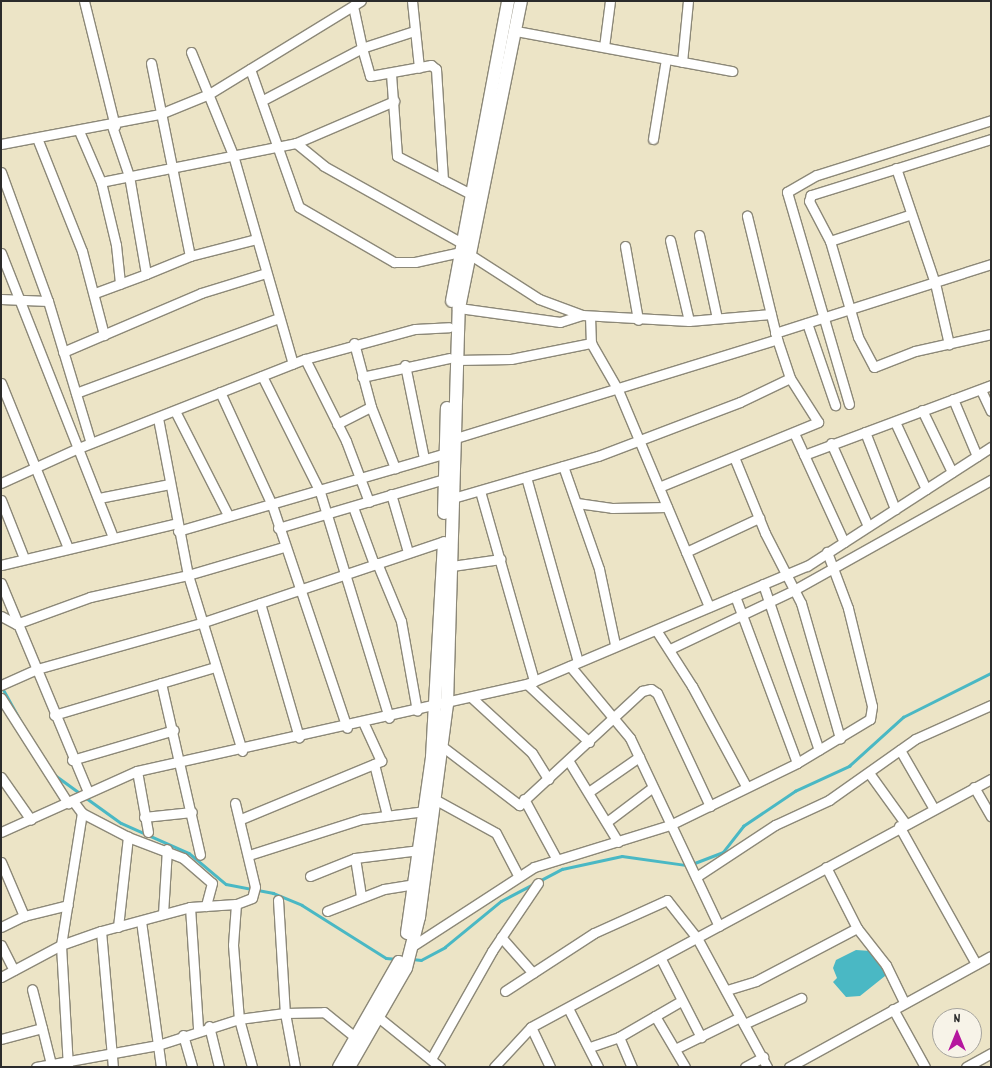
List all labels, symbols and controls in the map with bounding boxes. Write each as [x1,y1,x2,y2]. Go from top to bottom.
north arrow [932,1008,982,1058]
text: N [954,1009,960,1029]

